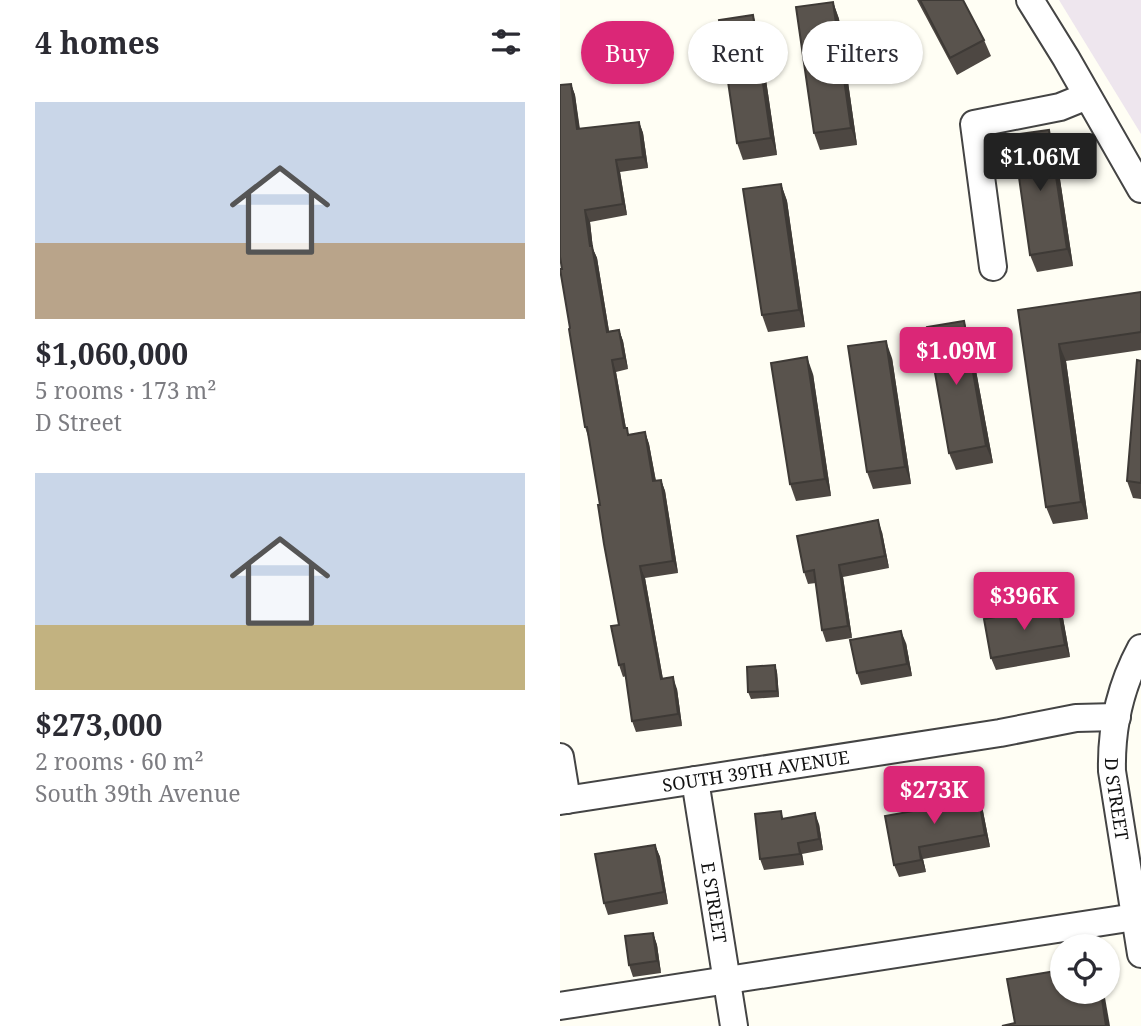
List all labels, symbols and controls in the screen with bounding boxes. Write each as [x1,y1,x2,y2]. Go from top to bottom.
chip: Buy [581,21,674,84]
chip: Rent [688,21,788,84]
chip: Filters [802,21,923,84]
text: 4 homes [35,22,159,63]
icon: filters [487,23,525,61]
pin: $1.06M [983,134,1097,193]
text: $1.06M [1000,140,1080,172]
icon: home [217,147,343,273]
pin: $1.09M [899,328,1013,387]
text: $1,060,000 [35,333,188,374]
text: $1.09M [916,334,996,366]
text: 5 rooms · 173 m² [35,374,217,406]
text: D Street [35,406,122,438]
icon: home [217,518,343,644]
pin: $396K [975,572,1073,632]
text: $396K [990,579,1058,611]
text: $273,000 [35,704,162,745]
street label: SOUTH 39TH AVENUE [661,744,851,797]
text: 2 rooms · 60 m² [35,745,204,777]
street label: D STREET [1100,757,1135,842]
pin: $273K [885,766,983,826]
text: $273K [900,773,968,805]
text: South 39th Avenue [35,777,241,809]
street label: E STREET [696,860,733,945]
map controls [1050,934,1120,1004]
button: locate [1050,934,1120,1004]

